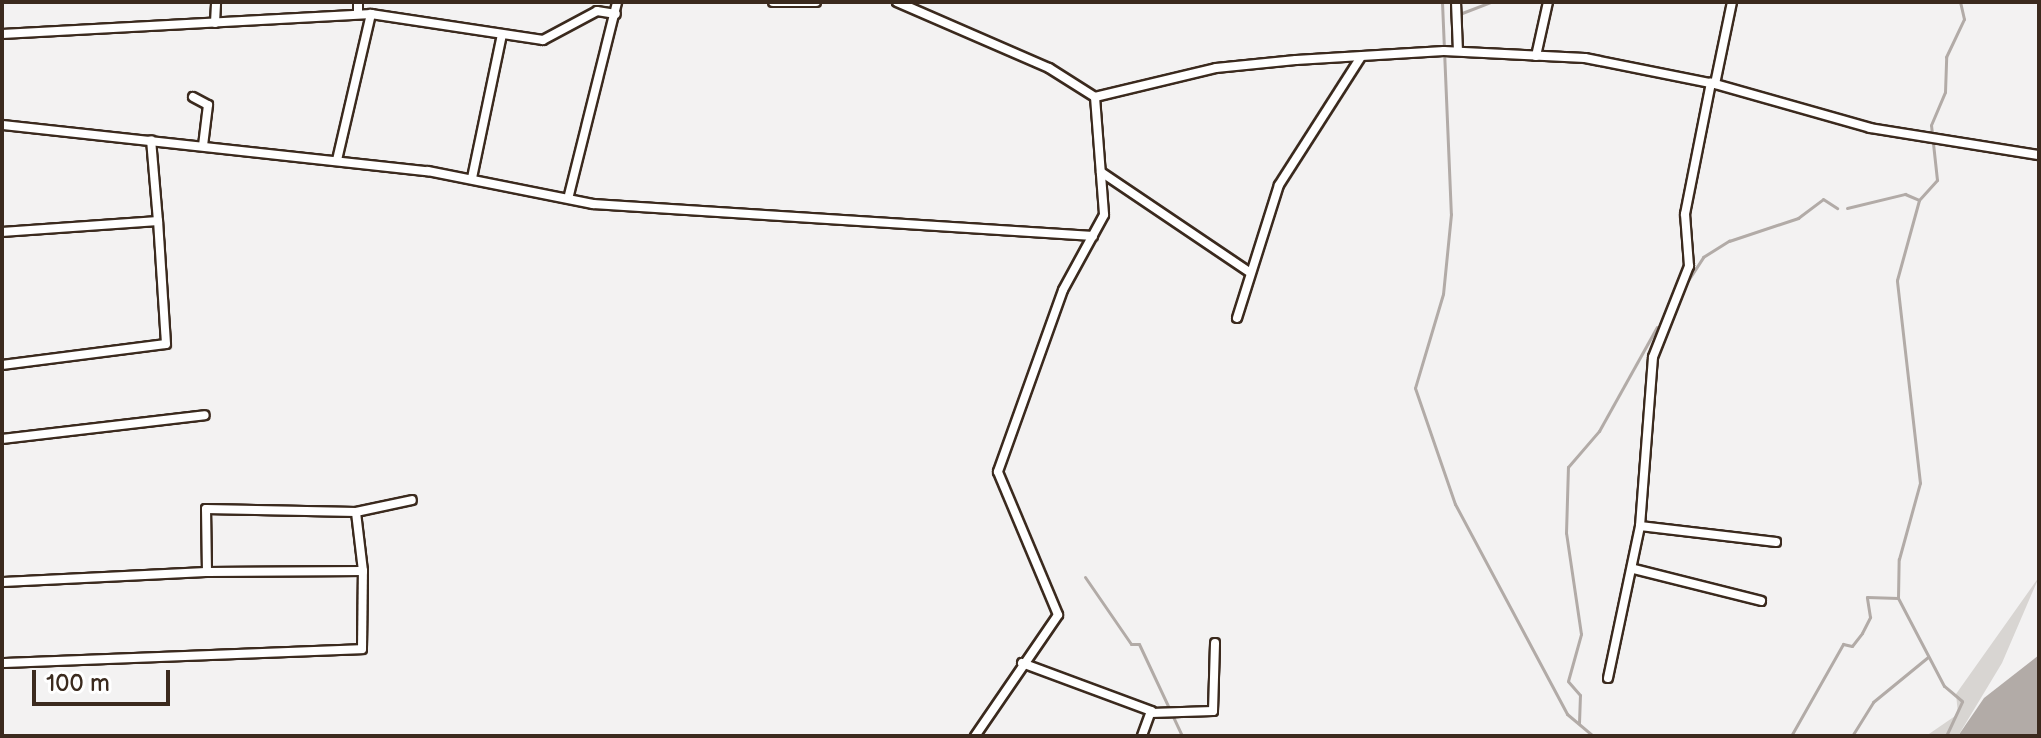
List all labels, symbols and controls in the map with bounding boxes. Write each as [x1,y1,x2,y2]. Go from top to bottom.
scale bar [36,654,174,704]
text: 100 m [46,669,110,698]

